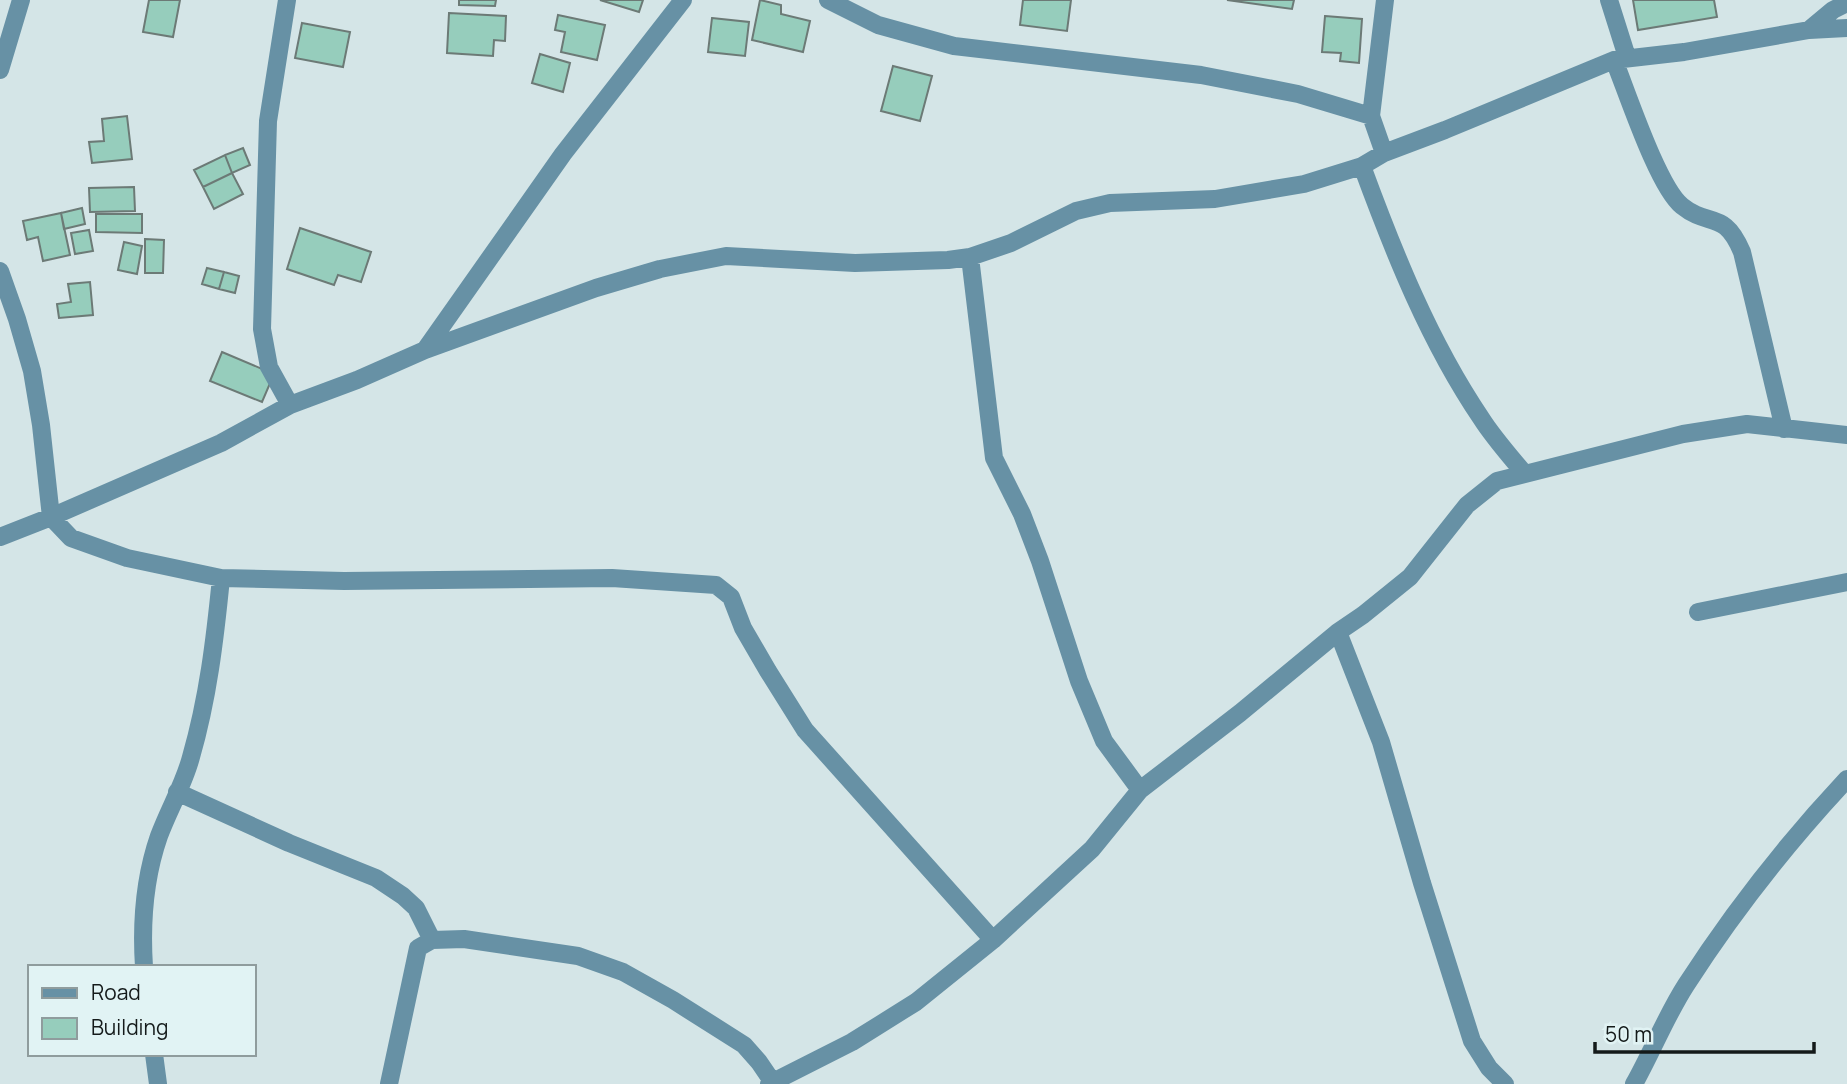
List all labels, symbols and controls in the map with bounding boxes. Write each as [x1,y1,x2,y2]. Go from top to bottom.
legend [28,965,256,1056]
text: Road [91,978,141,1006]
scale bar [1595,1010,1814,1054]
text: Building [91,1013,168,1041]
text: 50 m [1605,1020,1652,1048]

